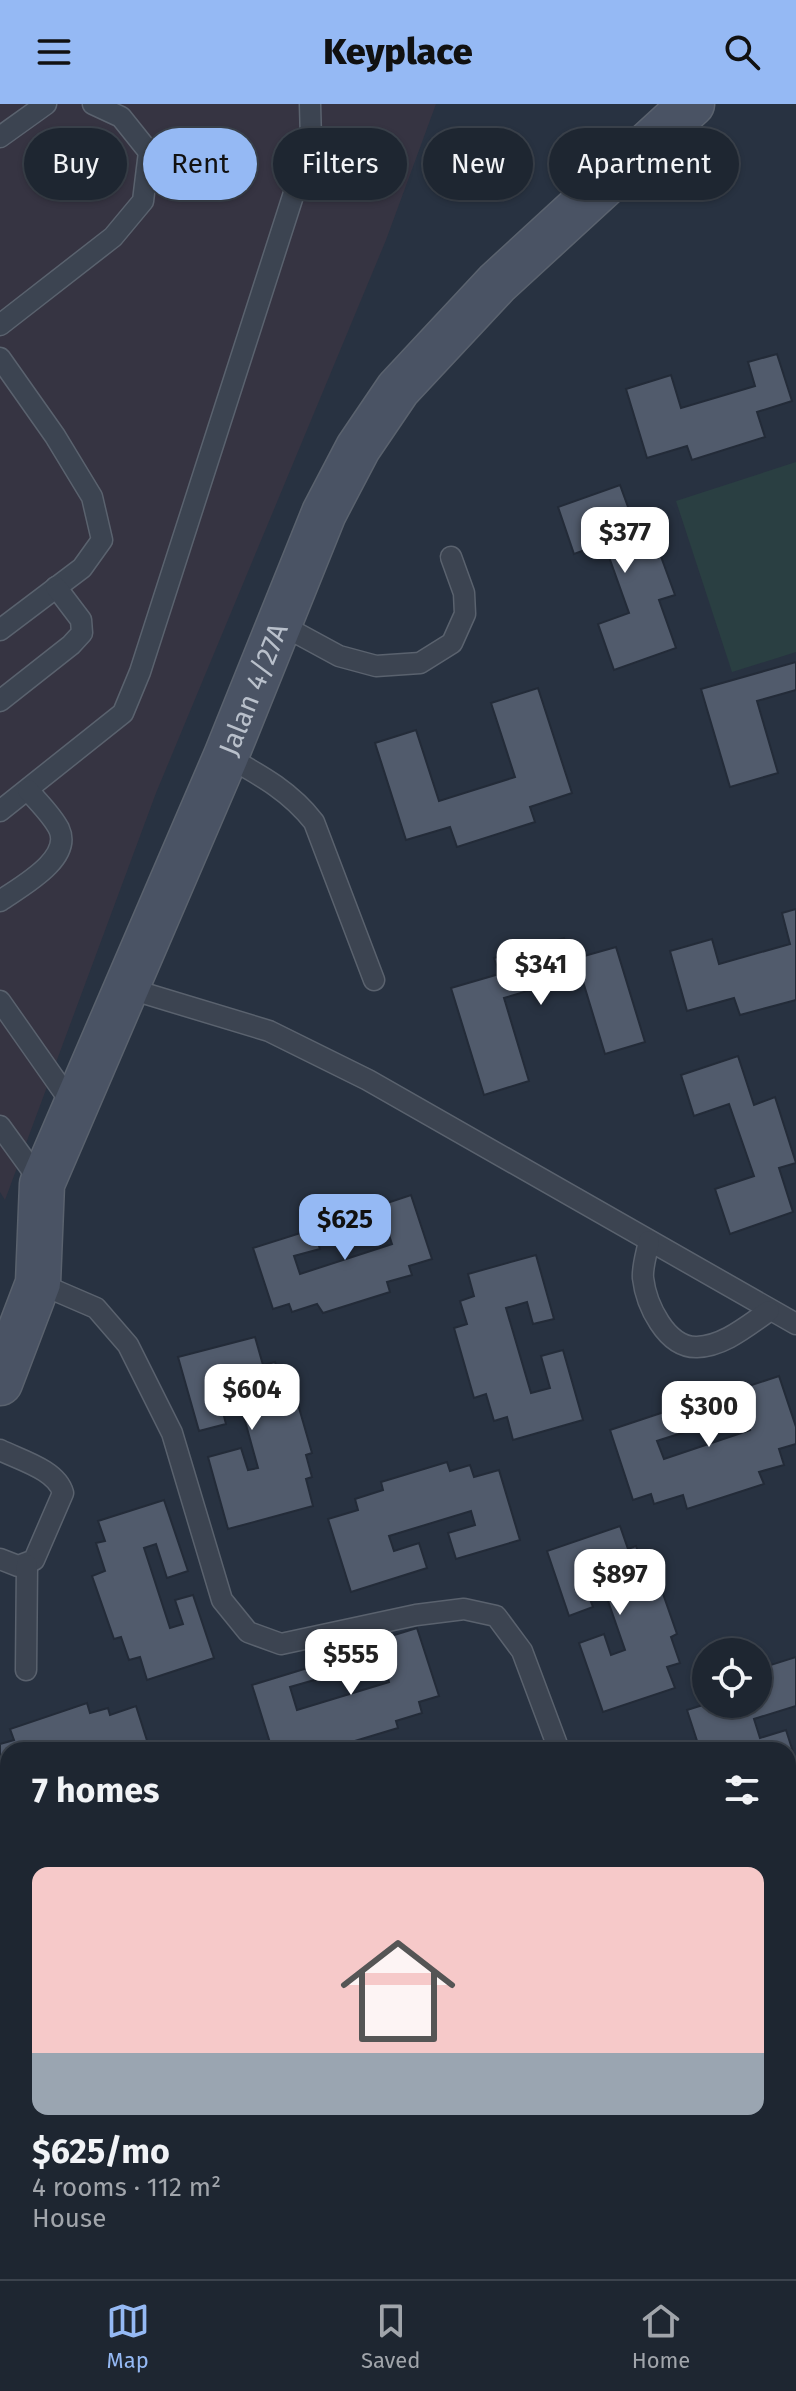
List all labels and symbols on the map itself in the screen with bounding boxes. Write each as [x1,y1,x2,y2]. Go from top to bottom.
pin: $377 [578,507,672,575]
street label: Jalan 4/27A [212,618,295,760]
pin: $341 [494,939,588,1007]
pin: $625 [298,1194,392,1262]
pin: $604 [205,1364,299,1432]
pin: $300 [662,1381,756,1449]
pin: $897 [573,1549,667,1617]
pin: $555 [304,1629,398,1697]

